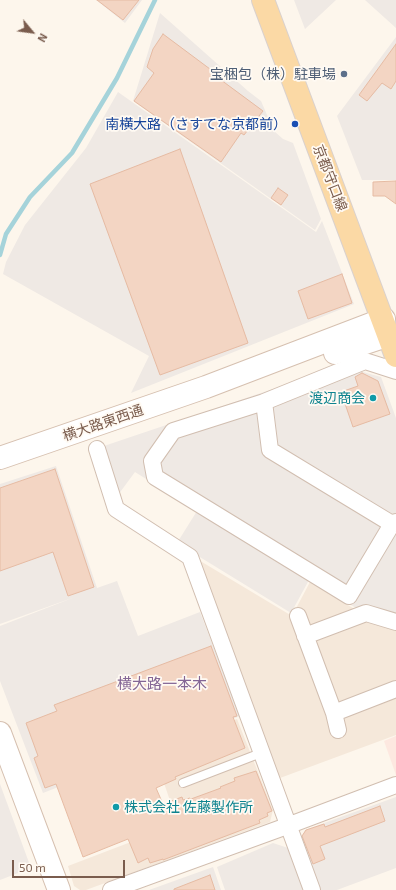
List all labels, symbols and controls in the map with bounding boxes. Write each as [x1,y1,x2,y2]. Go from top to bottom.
north arrow [12,12,52,52]
text: N [35,31,51,45]
place label: 宝梱包（株）駐車場 [210,66,336,82]
marker: 宝梱包（株）駐車場 [339,69,349,79]
place label: 南横大路（さすてな京都前） [105,116,287,132]
marker: 南横大路（さすてな京都前） [290,119,300,129]
street label: 京都守口線 [310,142,350,214]
place label: 渡辺商会 [309,390,365,406]
marker: 渡辺商会 [368,393,378,403]
street label: 横大路東西通 [61,401,145,445]
district label: 横大路一本木 [117,675,207,693]
place label: 株式会社 佐藤製作所 [124,799,253,815]
marker: 株式会社 佐藤製作所 [111,802,121,812]
scale bar [14,852,127,878]
text: 50 m [19,860,46,874]

